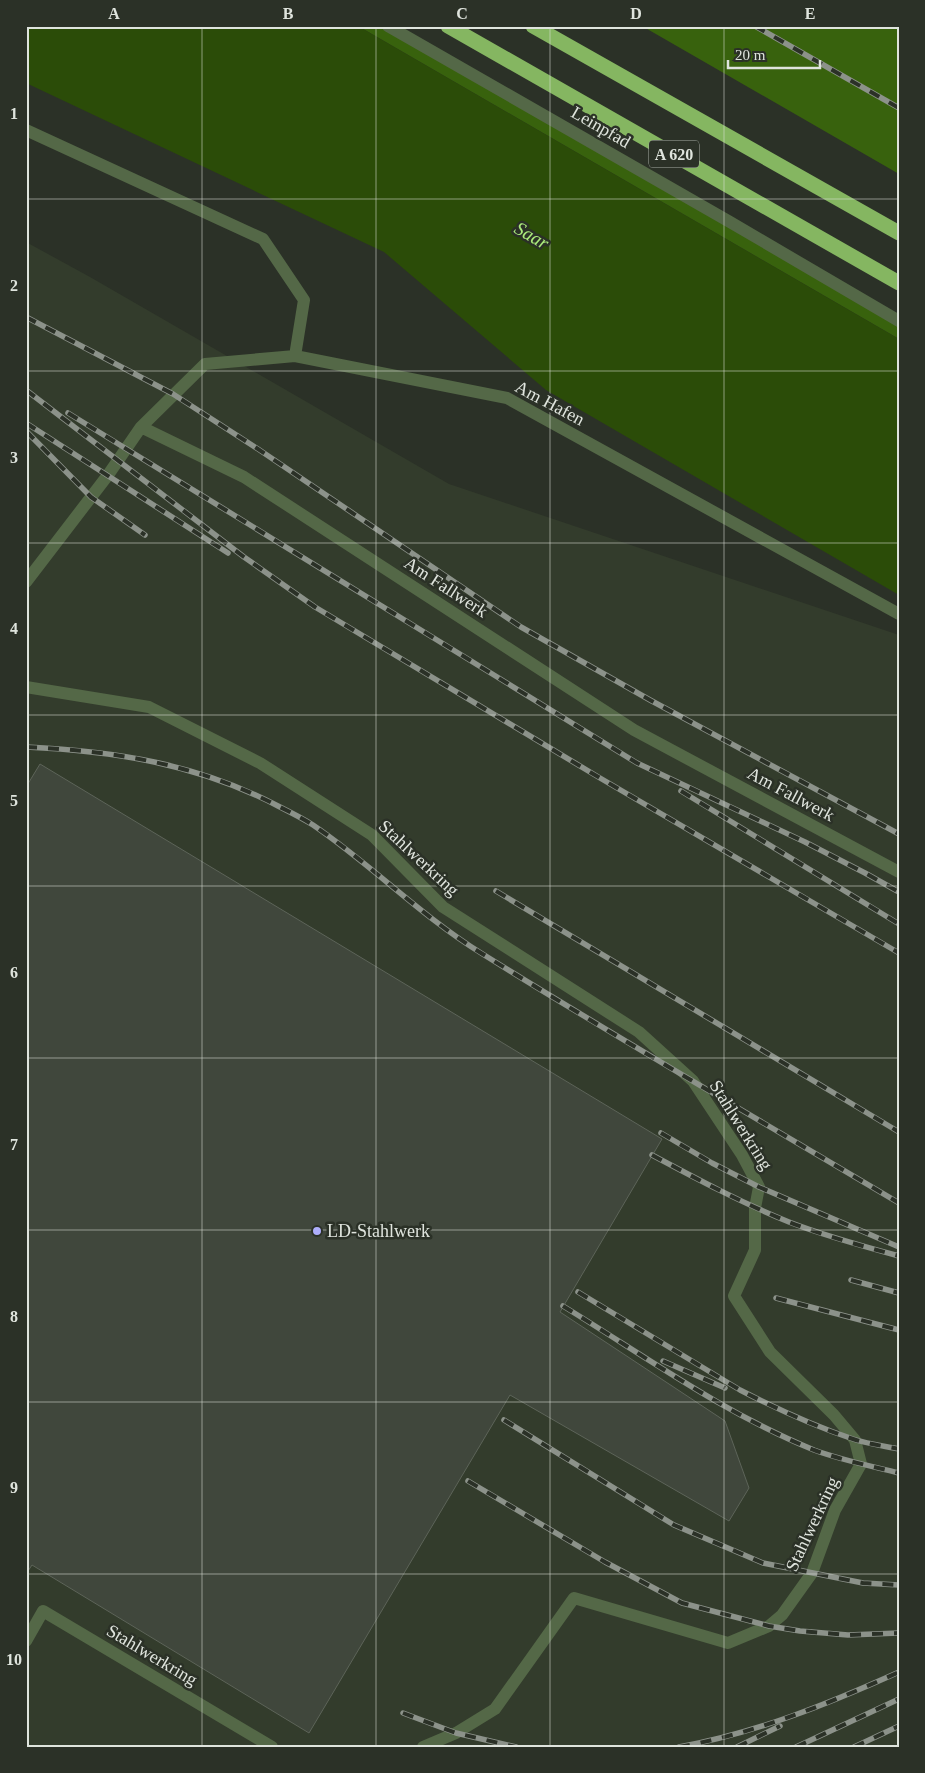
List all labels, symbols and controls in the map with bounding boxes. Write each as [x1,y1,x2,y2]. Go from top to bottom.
text: A [108,5,120,22]
text: B [283,5,294,22]
text: C [456,5,468,22]
text: D [630,5,642,22]
text: E [805,5,815,22]
scale bar [728,38,820,70]
text: 20 m [735,47,766,63]
street label: Leinpfad [568,102,634,152]
text: 1 [10,105,18,122]
road number: A 620 [649,140,699,168]
water label: Saar [511,217,553,254]
text: 2 [10,277,18,294]
street label: Am Hafen [512,376,588,430]
text: 3 [10,449,18,466]
street label: Am Fallwerk [401,553,491,621]
text: 4 [10,620,18,637]
street label: Am Fallwerk [744,763,838,825]
text: 5 [10,792,18,809]
street label: Stahlwerkring [375,816,463,900]
text: 6 [10,964,18,981]
street label: Stahlwerkring [705,1076,777,1174]
text: 7 [10,1136,18,1153]
place label: LD-Stahlwerk [327,1221,430,1241]
marker: LD-Stahlwerk [311,1225,323,1237]
text: 8 [10,1308,18,1325]
street label: Stahlwerkring [781,1474,843,1574]
text: 9 [10,1479,18,1496]
street label: Stahlwerkring [103,1620,201,1690]
text: 10 [6,1651,22,1668]

